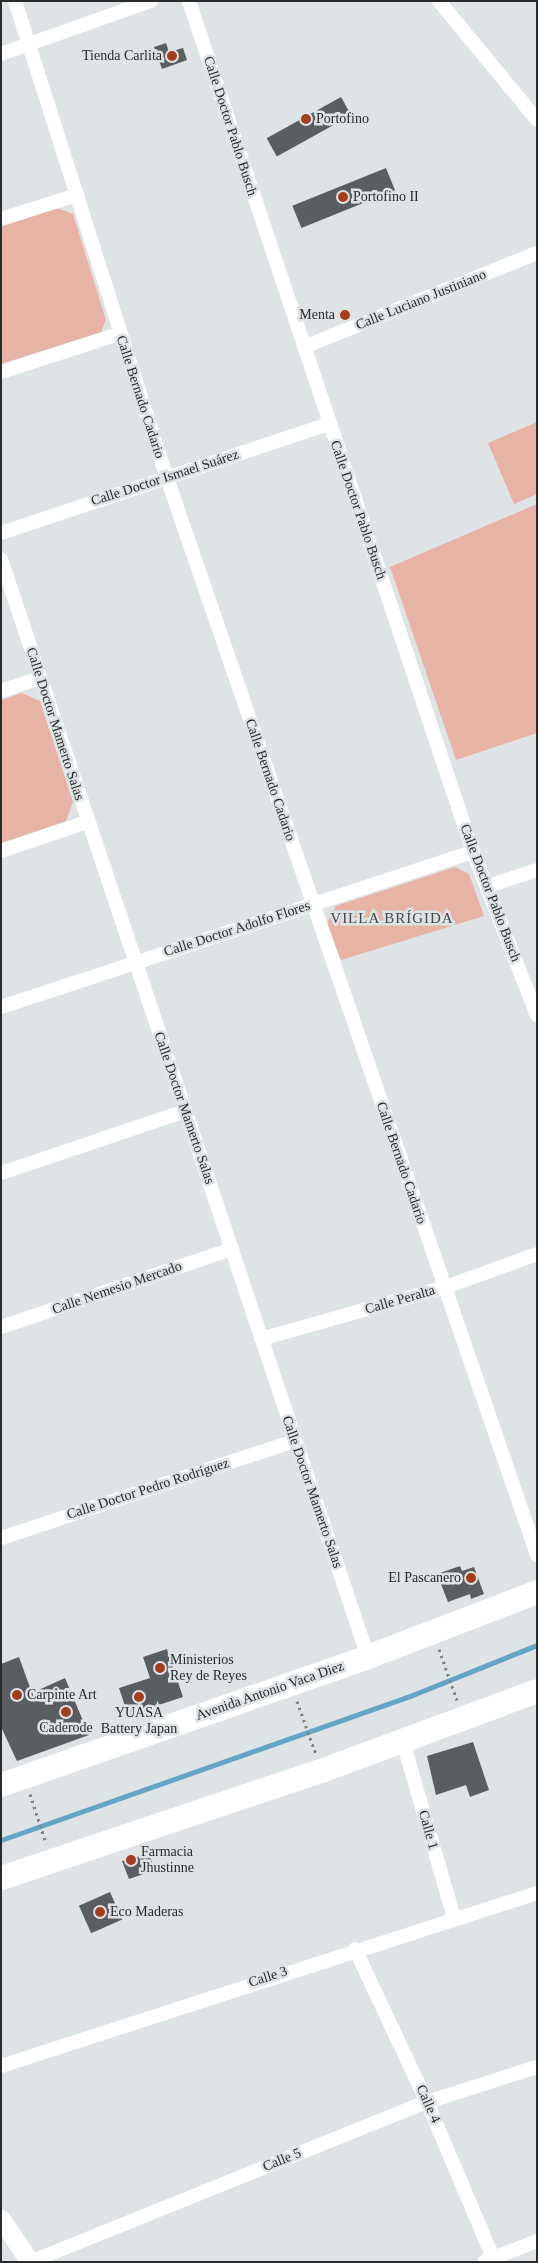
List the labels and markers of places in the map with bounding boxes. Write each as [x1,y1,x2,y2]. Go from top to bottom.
place label: Tienda Carlita [82,48,162,64]
marker: Tienda Carlita [166,50,178,62]
place label: Portofino [316,111,369,127]
marker: Portofino [300,113,312,125]
place label: Portofino II [353,189,419,205]
marker: Portofino II [337,191,349,203]
place label: Menta [299,307,335,323]
marker: Menta [339,309,351,321]
place label: El Pascanero [388,1570,461,1586]
marker: El Pascanero [465,1572,477,1584]
place label: Ministerios Rey de Reyes [170,1652,247,1684]
marker: Ministerios Rey de Reyes [154,1662,166,1674]
place label: Carpinte Art [27,1687,97,1703]
marker: Carpinte Art [11,1689,23,1701]
marker: YUASA Battery Japan [133,1691,145,1703]
place label: YUASA Battery Japan [101,1705,177,1738]
marker: Caderode [60,1706,72,1718]
place label: Caderode [39,1720,93,1736]
place label: Farmacia Jhustinne [141,1844,194,1876]
marker: Farmacia Jhustinne [125,1854,137,1866]
place label: Eco Maderas [110,1904,183,1920]
marker: Eco Maderas [94,1906,106,1918]

